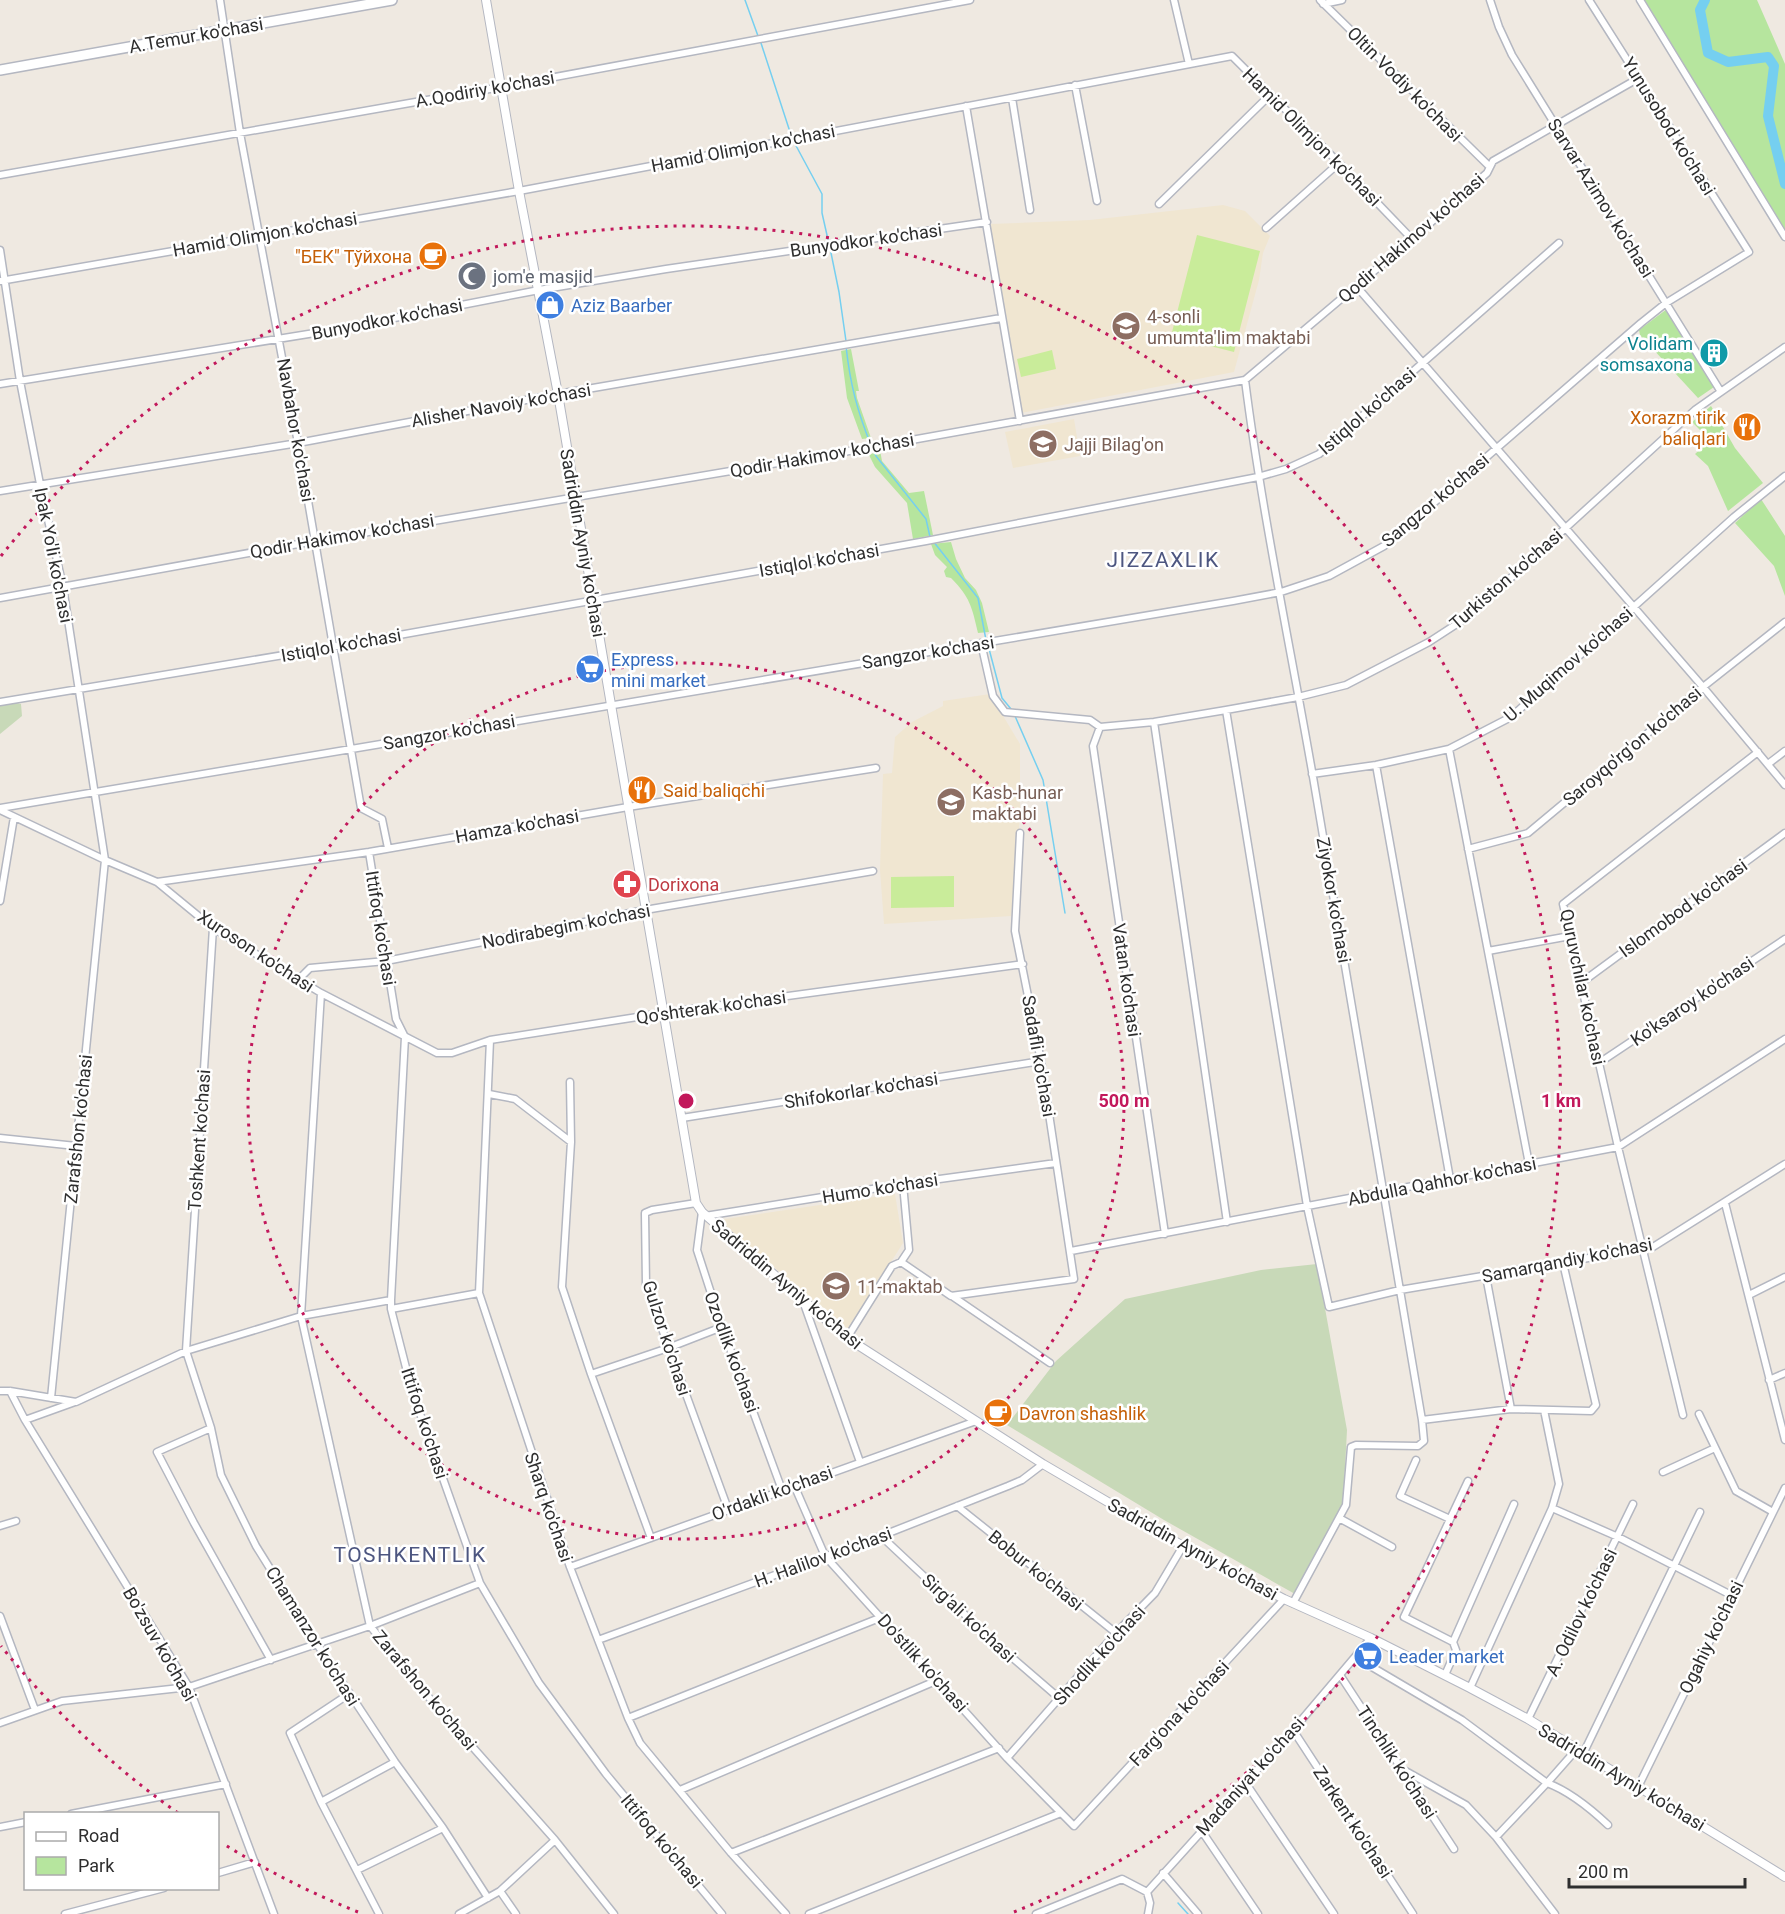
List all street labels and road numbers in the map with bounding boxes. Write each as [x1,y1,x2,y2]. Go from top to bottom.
street label: A.Temur ko'chasi [127,13,265,57]
street label: Oltin Vodiy ko'chasi [1343,22,1467,146]
street label: Yunusobod ko'chasi [1618,53,1720,199]
street label: Hamid Olimjon ko'chasi [1238,63,1386,211]
street label: A.Qodiriy ko'chasi [414,66,556,112]
street label: Sarvar Azimov ko'chasi [1543,115,1659,281]
street label: Hamid Olimjon ko'chasi [649,120,837,176]
street label: Qodir Hakimov ko'chasi [1334,169,1488,307]
street label: Hamid Olimjon ko'chasi [171,207,359,261]
street label: Bunyodkor ko'chasi [789,219,943,261]
street label: Bunyodkor ko'chasi [310,294,464,344]
street label: Navbahor ko'chasi [273,357,319,503]
street label: Istiqlol ko'chasi [1314,363,1420,459]
street label: Alisher Navoiy ko'chasi [409,379,593,431]
street label: Qodir Hakimov ko'chasi [728,428,916,482]
street label: Sadriddin Ayniy ko'chasi [556,447,610,639]
street label: Sangzor ko'chasi [1377,449,1493,551]
street label: Ipak Yo'li ko'chasi [31,485,77,625]
street label: Qodir Hakimov ko'chasi [248,509,436,563]
street label: Turkiston ko'chasi [1445,524,1567,634]
street label: Istiqlol ko'chasi [757,539,881,581]
street label: U. Muqimov ko'chasi [1499,602,1637,726]
street label: Istiqlol ko'chasi [279,624,403,666]
street label: Sangzor ko'chasi [860,631,996,673]
street label: Saroyqo'rg'on ko'chasi [1558,682,1706,810]
street label: Sangzor ko'chasi [381,710,517,754]
street label: Hamza ko'chasi [454,805,580,847]
street label: Ziyokor ko'chasi [1313,835,1355,965]
street label: Islomobod ko'chasi [1615,854,1751,962]
street label: Ittifoq ko'chasi [362,869,400,987]
street label: Nodirabegim ko'chasi [480,899,652,953]
street label: Xuroson ko'chasi [194,905,318,997]
street label: Quruvchilar ko'chasi [1556,907,1610,1067]
street label: Vatan ko'chasi [1109,922,1145,1038]
street label: Ko'ksaroy ko'chasi [1626,952,1758,1050]
street label: Qo'shterak ko'chasi [635,986,787,1028]
street label: Sadafli ko'chasi [1018,994,1060,1118]
street label: Zarafshon ko'chasi [60,1053,96,1205]
street label: Shifokorlar ko'chasi [783,1067,939,1113]
street label: Toshkent ko'chasi [184,1069,214,1211]
street label: Abdulla Qahhor ko'chasi [1346,1152,1538,1210]
street label: Humo ko'chasi [821,1168,939,1208]
street label: Sadriddin Ayniy ko'chasi [707,1215,867,1353]
street label: Samarqandiy ko'chasi [1480,1233,1654,1287]
street label: Gulzor ko'chasi [639,1278,695,1398]
street label: Ozodlik ko'chasi [700,1288,764,1416]
street label: Ittifoq ko'chasi [397,1365,453,1481]
street label: Sharq ko'chasi [520,1449,578,1565]
street label: O'rdakli ko'chasi [709,1461,835,1525]
street label: Sadriddin Ayniy ko'chasi [1104,1494,1282,1604]
street label: H. Halilov ko'chasi [751,1522,895,1592]
street label: Bobur ko'chasi [984,1525,1088,1615]
street label: A. Odilov ko'chasi [1541,1545,1621,1679]
street label: Chamanzor ko'chasi [262,1563,364,1709]
street label: Sirg'ali ko'chasi [918,1569,1020,1667]
street label: Ogahiy ko'chasi [1675,1577,1747,1697]
street label: Bo'zsuv ko'chasi [119,1583,201,1705]
street label: Shodlik ko'chasi [1049,1601,1149,1709]
street label: Do'stlik ko'chasi [874,1610,972,1716]
street label: Zarafshon ko'chasi [369,1626,481,1754]
street label: Farg'ona ko'chasi [1125,1656,1233,1770]
street label: Tinchlik ko'chasi [1353,1702,1441,1822]
street label: Madaniyat ko'chasi [1191,1713,1309,1839]
street label: Sadriddin Ayniy ko'chasi [1535,1719,1709,1835]
street label: Zarkent ko'chasi [1309,1762,1397,1882]
street label: Ittifoq ko'chasi [617,1790,707,1892]

